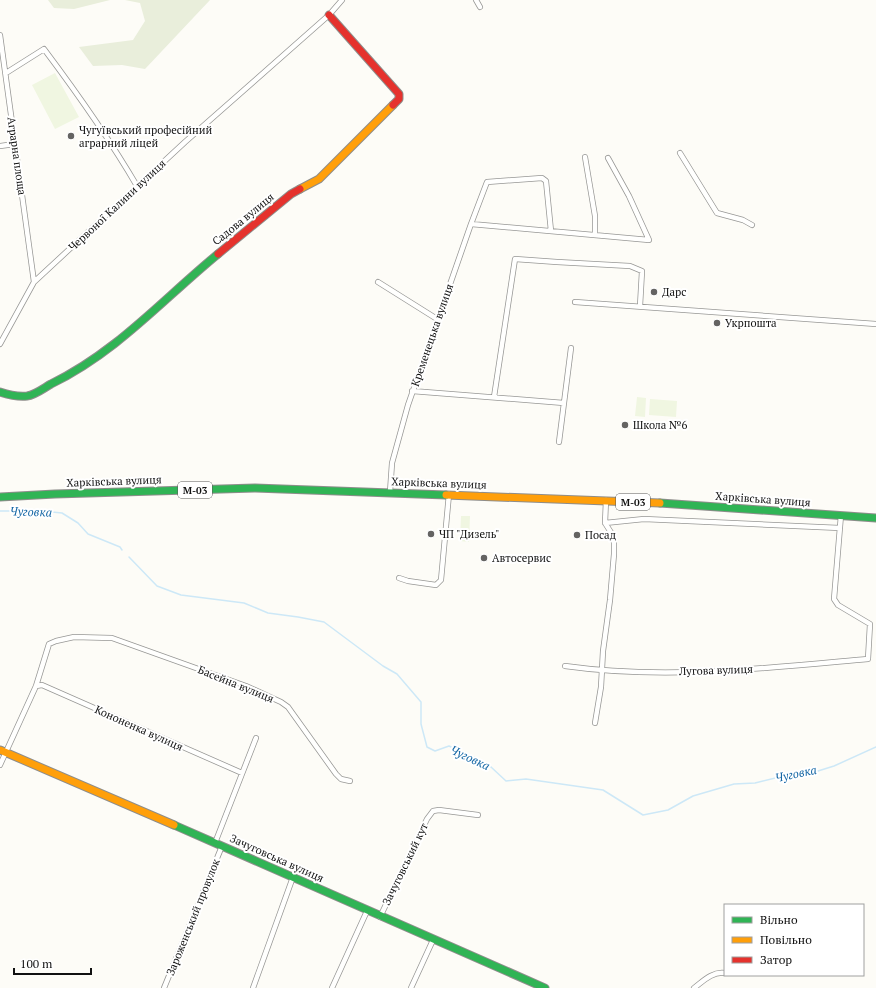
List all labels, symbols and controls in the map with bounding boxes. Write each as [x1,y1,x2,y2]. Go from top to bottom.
street label: Аграрна площа [5,116,29,196]
place label: Чугуївський професійний аграрний ліцей [79,123,212,150]
marker: Чугуївський професійний аграрний ліцей [66,131,76,141]
street label: Червоної Калини вулиця [65,156,169,254]
street label: Садова вулиця [209,190,277,248]
street label: Кременецька вулиця [408,282,456,388]
place label: Дарс [662,285,686,299]
marker: Дарс [649,287,659,297]
place label: Укрпошта [725,316,777,330]
marker: Укрпошта [712,318,722,328]
place label: Школа №6 [633,418,687,432]
marker: Школа №6 [620,420,630,430]
street label: Харківська вулиця [66,472,162,490]
street label: Харківська вулиця [391,474,487,492]
road number: М-03 [178,482,212,498]
street label: Харківська вулиця [715,489,811,509]
road number: М-03 [616,494,650,510]
water label: Чуговка [10,503,52,520]
place label: ЧП "Дизель" [439,527,499,541]
place label: Посад [585,528,616,542]
marker: ЧП "Дизель" [426,529,436,539]
marker: Посад [572,530,582,540]
place label: Автосервис [492,551,551,565]
marker: Автосервис [479,553,489,563]
street label: Басейна вулиця [196,662,276,706]
street label: Лугова вулиця [678,662,753,678]
street label: Кононенка вулиця [93,702,185,754]
water label: Чуговка [448,742,492,773]
water label: Чуговка [774,762,818,785]
street label: Зачуговський кут [379,820,431,907]
street label: Зачуговська вулиця [228,831,326,885]
street label: Зароженський провулок [163,856,223,978]
legend [724,904,864,976]
text: Вільно [760,912,798,927]
text: Повільно [760,932,812,947]
scale bar [14,950,91,976]
text: Затор [760,952,792,967]
text: 100 m [20,956,53,971]

